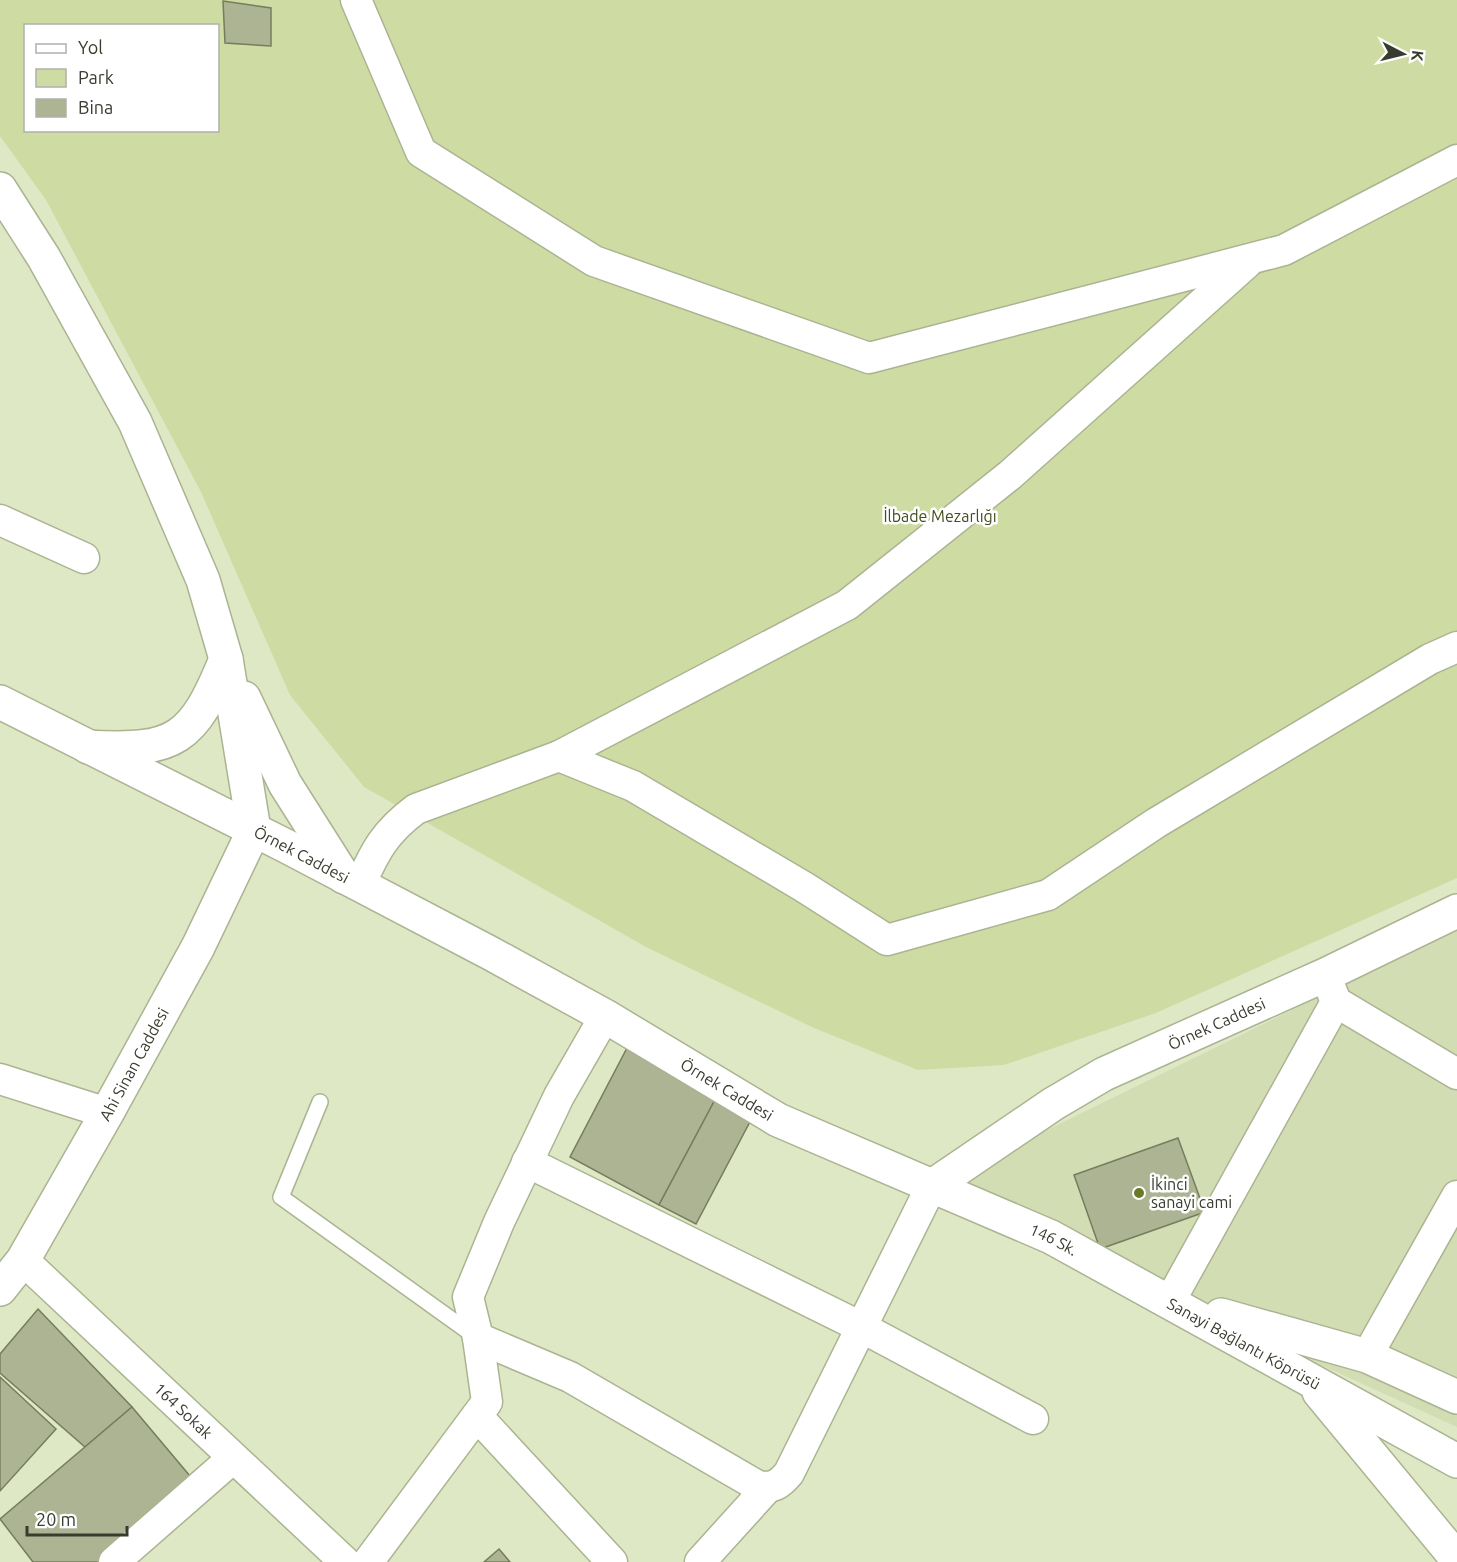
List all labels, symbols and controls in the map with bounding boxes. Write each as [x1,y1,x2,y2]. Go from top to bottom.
legend [24,24,219,132]
north arrow [1373,24,1433,84]
text: Yol [78,37,103,57]
text: K [1408,49,1427,63]
text: Park [78,67,114,87]
text: Bina [78,97,113,117]
park label: İlbade Mezarlığı [883,507,997,525]
street label: Örnek Caddesi [251,822,352,887]
street label: Örnek Caddesi [1165,994,1268,1053]
street label: Ahi Sinan Caddesi [96,1005,172,1124]
street label: Örnek Caddesi [677,1055,776,1124]
place label: İkinci sanayi cami [1151,1175,1232,1211]
marker: İkinci sanayi cami [1132,1186,1146,1200]
street label: 146 Sk. [1027,1220,1081,1259]
street label: Sanayi Bağlantı Köprüsü [1164,1294,1324,1393]
street label: 164 Sokak [151,1379,216,1442]
scale bar [27,1499,128,1537]
text: 20 m [36,1509,76,1529]

